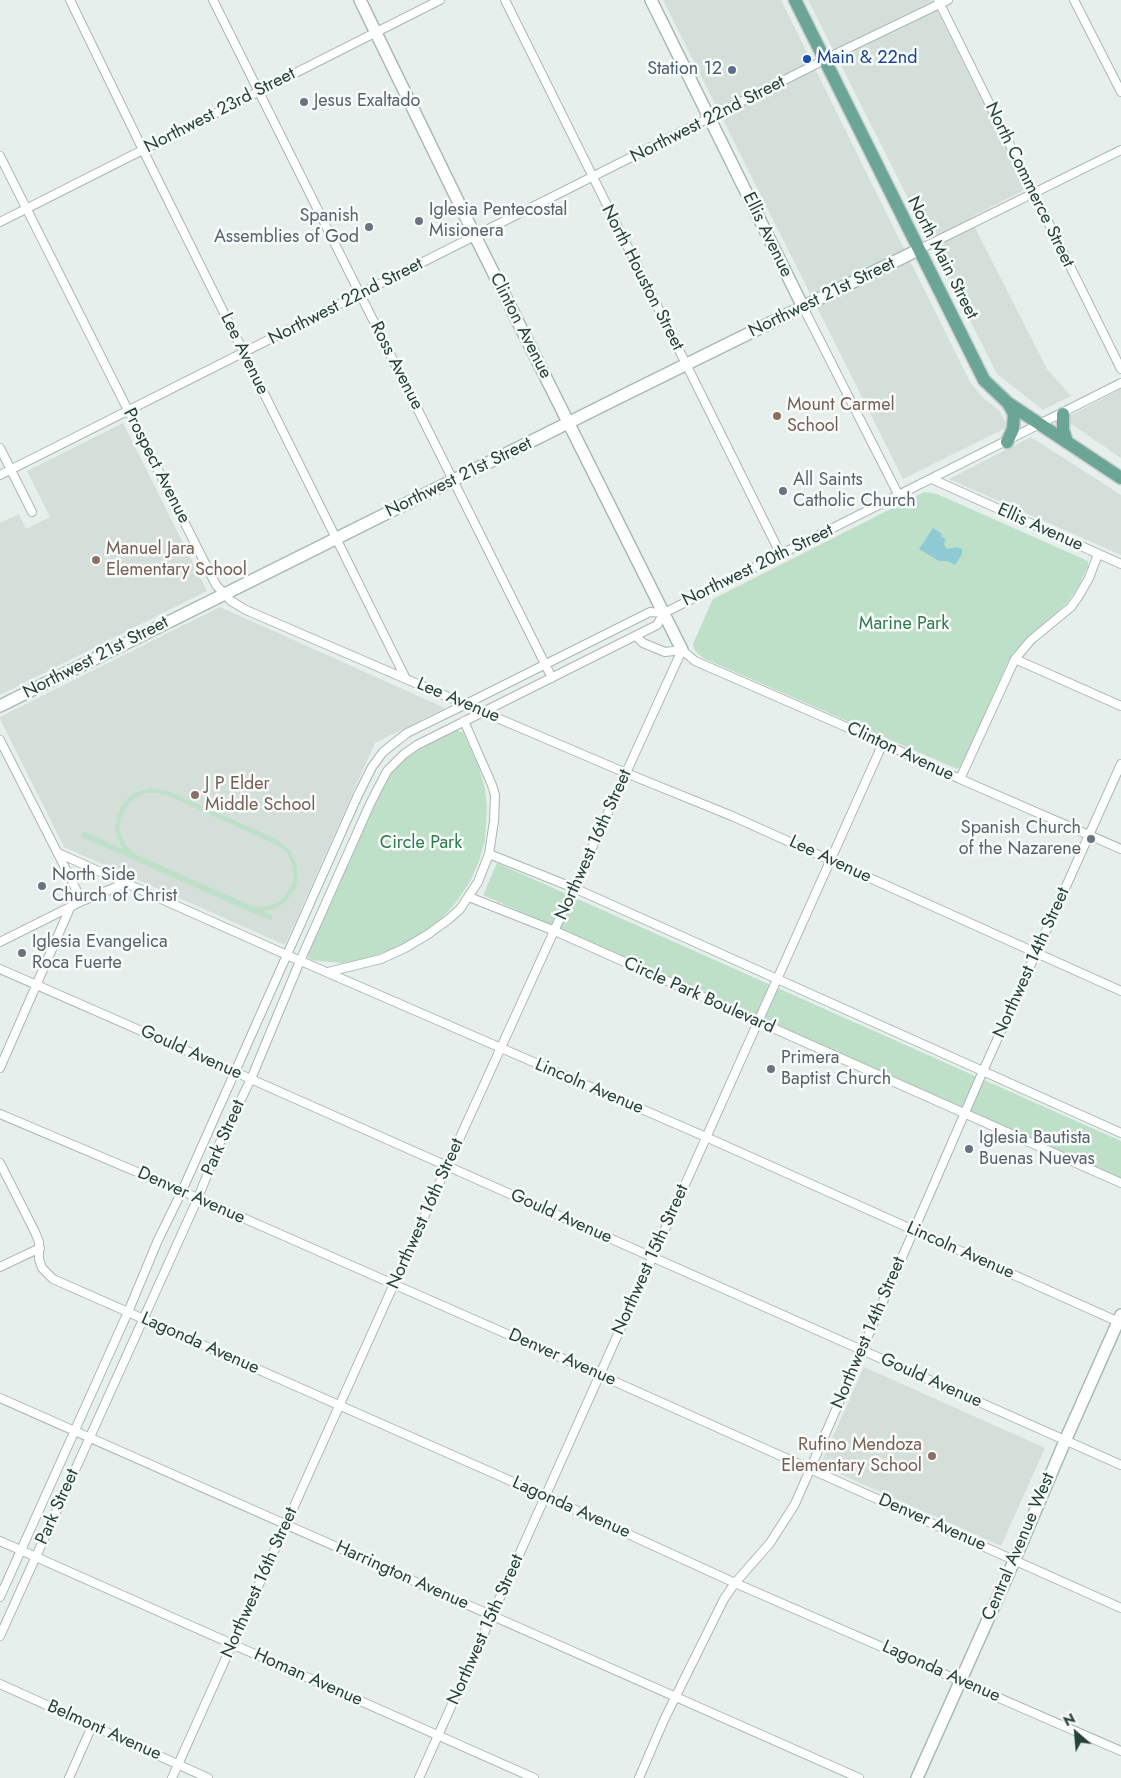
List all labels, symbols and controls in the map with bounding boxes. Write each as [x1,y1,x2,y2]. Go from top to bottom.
place label: Main & 22nd [817,48,918,70]
marker: Main & 22nd [801,53,813,65]
place label: Station 12 [647,59,722,81]
street label: Northwest 23rd Street [141,64,299,158]
marker: Station 12 [726,64,738,76]
street label: Northwest 22nd Street [627,72,789,168]
place label: Jesus Exaltado [314,91,420,113]
marker: Jesus Exaltado [298,96,310,108]
street label: North Commerce Street [980,99,1078,271]
street label: Ellis Avenue [737,189,797,281]
street label: North Main Street [902,193,982,323]
place label: Iglesia Pentecostal Misionera [429,200,568,242]
street label: North Houston Street [596,202,688,354]
place label: Spanish Assemblies of God [214,206,359,248]
marker: Iglesia Pentecostal Misionera [413,215,425,227]
marker: Spanish Assemblies of God [363,221,375,233]
street label: Northwest 21st Street [745,253,899,343]
street label: Northwest 22nd Street [265,254,427,350]
street label: Clinton Avenue [484,270,556,382]
street label: Lee Avenue [215,310,273,398]
street label: Ross Avenue [365,318,427,414]
place label: Mount Carmel School [787,395,895,438]
street label: Prospect Avenue [118,405,194,527]
marker: Mount Carmel School [771,410,783,422]
street label: Northwest 21st Street [382,433,536,523]
place label: All Saints Catholic Church [793,470,916,512]
marker: All Saints Catholic Church [777,485,789,497]
street label: Ellis Avenue [994,500,1086,556]
street label: Northwest 20th Street [679,520,837,612]
place label: Manuel Jara Elementary School [106,539,247,582]
marker: Manuel Jara Elementary School [90,554,102,566]
street label: Northwest 21st Street [20,612,172,704]
park label: Marine Park [859,614,949,636]
street label: Lee Avenue [413,674,503,728]
street label: Clinton Avenue [843,718,957,786]
street label: Northwest 16th Street [551,766,637,924]
place label: J P Elder Middle School [205,774,315,816]
marker: J P Elder Middle School [189,789,201,801]
place label: Spanish Church of the Nazarene [959,818,1081,861]
street label: Lee Avenue [786,832,874,888]
park label: Circle Park [380,833,462,855]
marker: Spanish Church of the Nazarene [1085,833,1097,845]
place label: North Side Church of Christ [52,865,177,908]
marker: North Side Church of Christ [36,880,48,892]
street label: Northwest 14th Street [989,884,1075,1042]
place label: Iglesia Evangelica Roca Fuerte [32,932,168,974]
marker: Iglesia Evangelica Roca Fuerte [16,947,28,959]
street label: Circle Park Boulevard [620,953,778,1039]
street label: Gould Avenue [137,1021,245,1085]
place label: Primera Baptist Church [781,1048,891,1090]
street label: Lincoln Avenue [532,1054,646,1120]
marker: Primera Baptist Church [765,1063,777,1075]
street label: Park Street [198,1097,250,1179]
place label: Iglesia Bautista Buenas Nuevas [979,1128,1095,1170]
street label: Northwest 16th Street [383,1135,469,1293]
marker: Iglesia Bautista Buenas Nuevas [963,1143,975,1155]
street label: Denver Avenue [134,1163,248,1229]
street label: Northwest 15th Street [608,1182,694,1338]
street label: Gould Avenue [507,1185,615,1249]
street label: Lincoln Avenue [903,1218,1017,1284]
street label: Northwest 14th Street [827,1254,911,1412]
street label: Lagonda Avenue [138,1308,262,1380]
street label: Denver Avenue [505,1325,619,1391]
street label: Gould Avenue [877,1349,985,1413]
place label: Rufino Mendoza Elementary School [781,1435,922,1478]
marker: Rufino Mendoza Elementary School [926,1450,938,1462]
street label: Park Street [32,1466,84,1548]
street label: Central Avenue West [978,1470,1060,1624]
street label: Lagonda Avenue [509,1472,633,1544]
street label: Denver Avenue [875,1490,989,1556]
street label: Northwest 16th Street [217,1504,303,1662]
street label: Harrington Avenue [332,1537,472,1615]
street label: Northwest 15th Street [443,1552,529,1708]
street label: Lagonda Avenue [879,1636,1003,1708]
street label: Homan Avenue [250,1644,366,1712]
street label: Belmont Avenue [44,1696,164,1766]
north arrow [1051,1708,1101,1758]
text: N [1060,1708,1079,1731]

